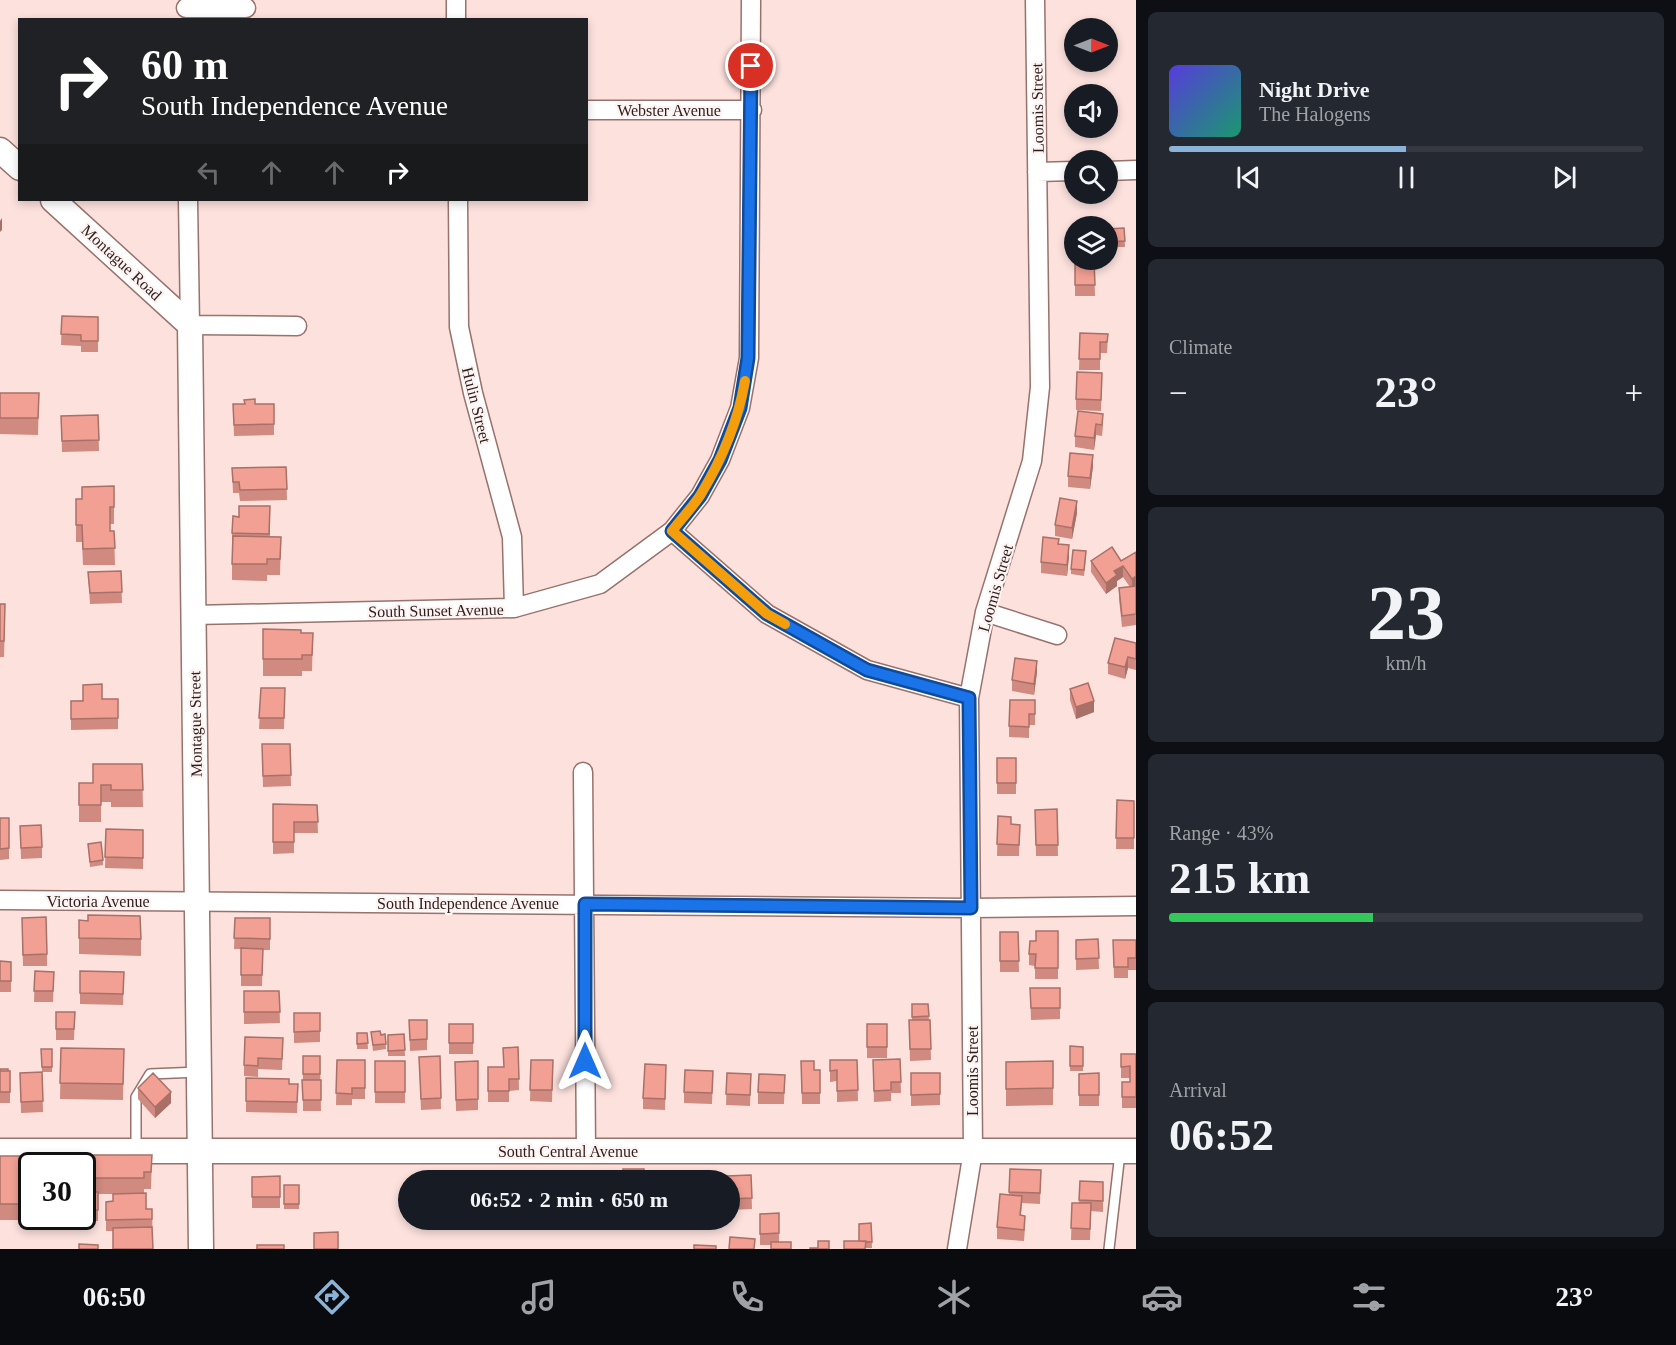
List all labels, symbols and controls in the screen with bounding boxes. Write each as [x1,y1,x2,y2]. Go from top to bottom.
north arrow [1064,18,1118,72]
map controls [1064,18,1118,270]
pin [725,40,776,91]
icon: right [42,42,120,120]
text: 60 m [141,42,229,88]
icon: arrive [734,49,767,82]
street label: Loomis Street [1028,62,1047,153]
text: Night Drive [1259,77,1370,102]
button: sound [1064,84,1118,138]
text: South Independence Avenue [141,91,448,121]
street label: Webster Avenue [617,102,721,119]
text: The Halogens [1259,103,1371,125]
button: search [1064,150,1118,204]
icon: left [192,156,225,189]
icon: ahead [255,156,288,189]
icon: ahead [318,156,351,189]
icon: right [381,156,414,189]
icon: previous [1232,161,1265,194]
icon: pause [1390,161,1423,194]
icon: next [1548,161,1581,194]
button: layers [1064,216,1118,270]
street label: Montague Road [78,221,165,304]
text: Climate [1169,336,1232,358]
street label: Hulin Street [459,365,494,445]
text: 23° [1375,367,1438,417]
text: − [1169,375,1188,411]
text: + [1624,375,1643,411]
street label: Loomis Street [975,542,1016,634]
text: 23 [1367,569,1445,656]
street label: South Sunset Avenue [368,601,504,620]
text: km/h [1385,652,1427,674]
street label: Montague Street [186,670,206,777]
text: Range · 43% [1169,822,1273,844]
text: 215 km [1169,853,1310,903]
street label: Victoria Avenue [46,893,150,910]
street label: South Independence Avenue [377,895,559,913]
street label: Loomis Street [964,1025,981,1116]
position arrow [553,1029,617,1093]
text: Arrival [1169,1079,1227,1101]
text: 06:52 [1169,1110,1274,1160]
street label: South Central Avenue [498,1143,638,1160]
speed limit sign: 30 [18,1152,96,1230]
text: 06:52 · 2 min · 650 m [470,1187,668,1212]
icon: directions [311,1276,353,1318]
icon: music [518,1276,560,1318]
icon: phone [726,1276,768,1318]
icon: climate [933,1276,975,1318]
icon: car [1141,1276,1183,1318]
icon: filters [1348,1276,1390,1318]
text: 06:50 [83,1282,146,1312]
text: 23° [1555,1282,1593,1312]

